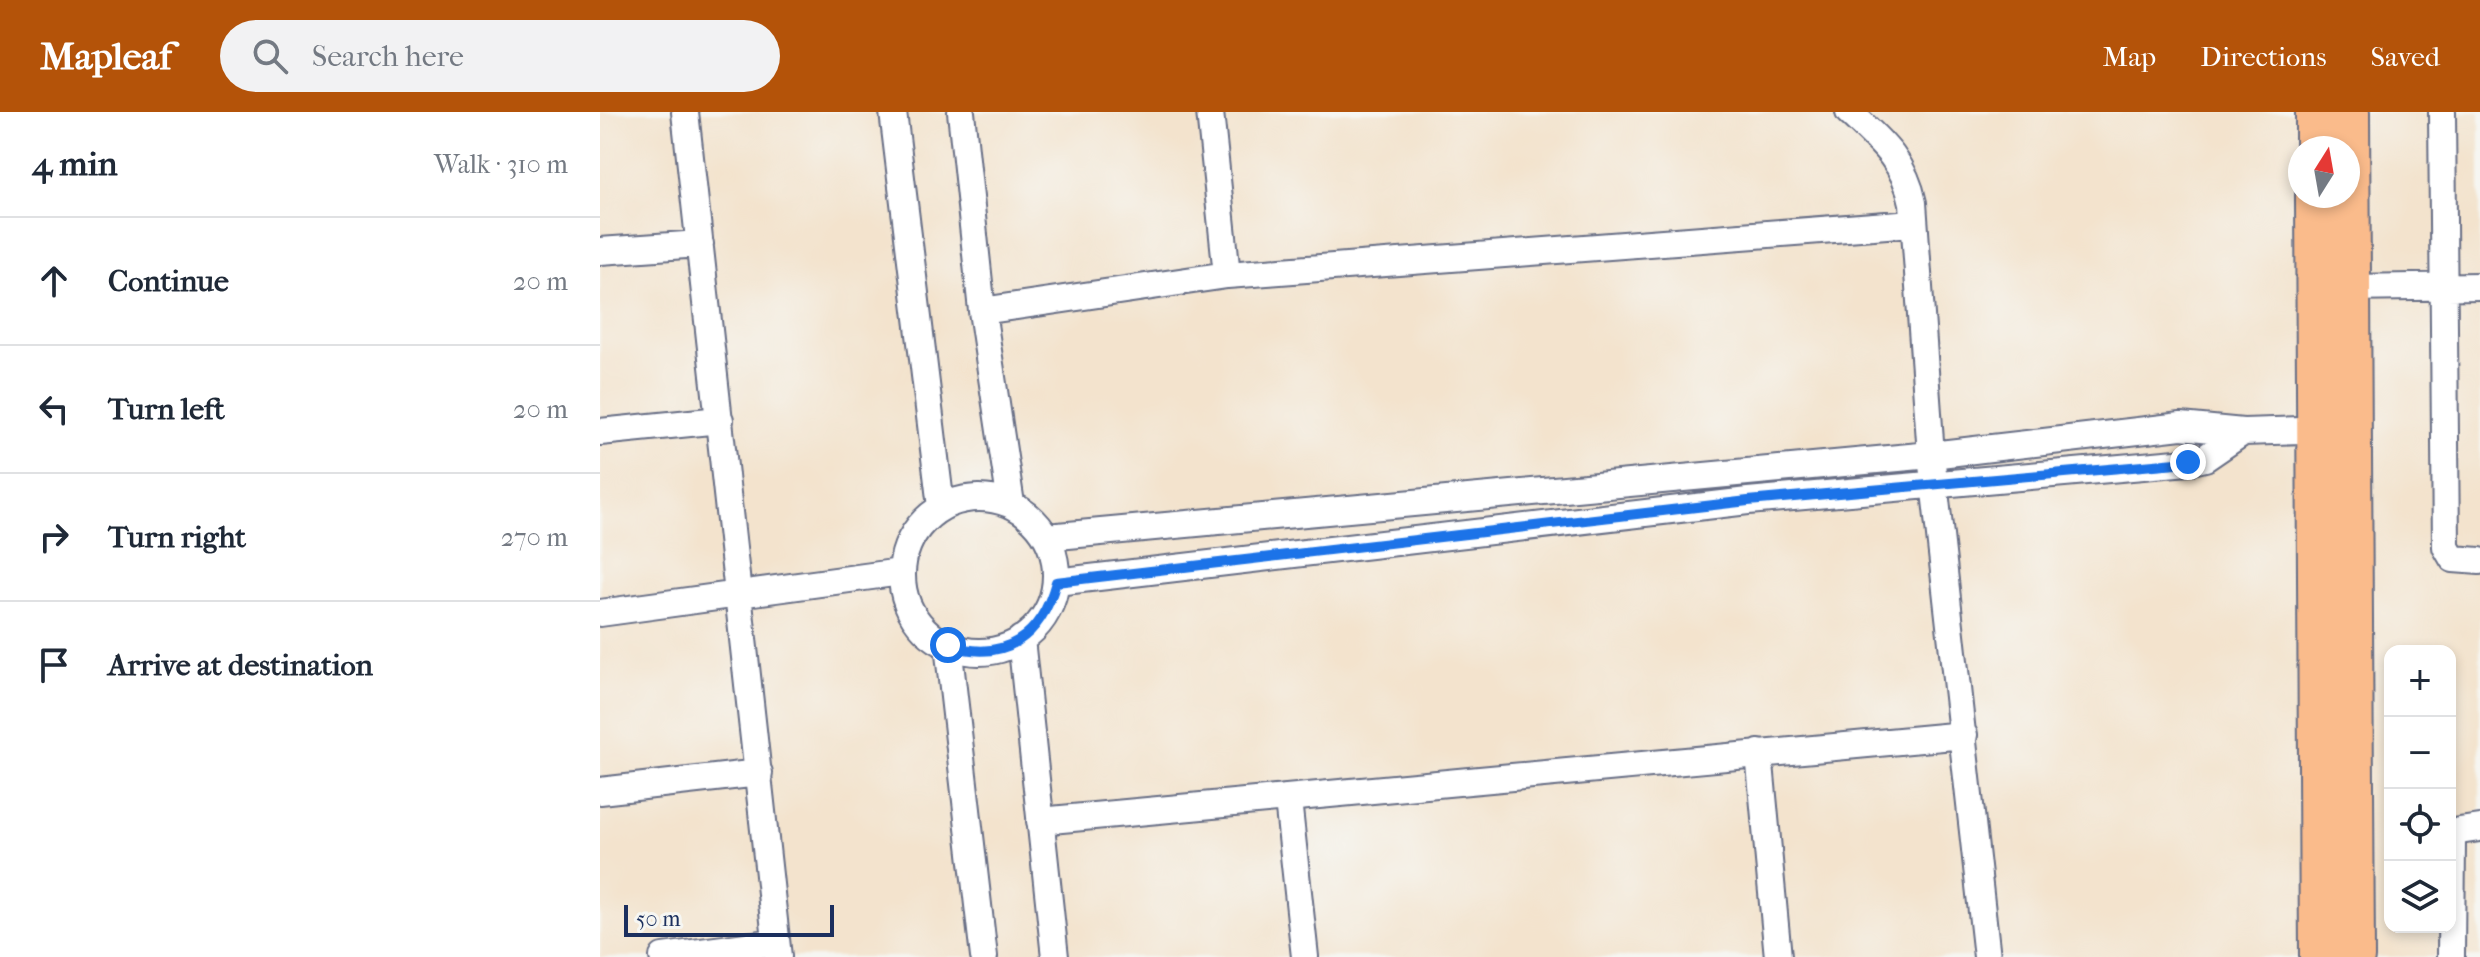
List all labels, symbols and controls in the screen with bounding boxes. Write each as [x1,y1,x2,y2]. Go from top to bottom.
search box [220,20,780,92]
text: Mapleaf [40,34,172,79]
icon: search [248,34,292,78]
text: Search here [312,39,464,74]
text: Map [2103,40,2156,73]
text: Directions [2200,40,2327,73]
text: Saved [2371,40,2440,73]
north arrow [2288,136,2360,208]
text: 4 min [32,144,117,184]
text: Walk · 310 m [434,149,568,180]
icon: ahead [32,259,76,303]
text: Continue [108,264,229,299]
text: 20 m [513,266,568,297]
icon: left [32,387,76,431]
text: Turn left [108,392,225,427]
text: 20 m [513,394,568,425]
route end [2170,444,2206,480]
icon: right [32,515,76,559]
text: Turn right [108,520,246,555]
text: 270 m [501,522,568,553]
route start [930,627,966,663]
icon: arrive [32,643,76,687]
map controls [2384,645,2456,933]
button: + [2384,645,2456,717]
text: Arrive at destination [108,648,373,683]
button: − [2384,717,2456,789]
button: locate [2384,789,2456,861]
button: layers [2384,861,2456,933]
scale bar [624,901,834,937]
text: 50 m [636,906,681,932]

